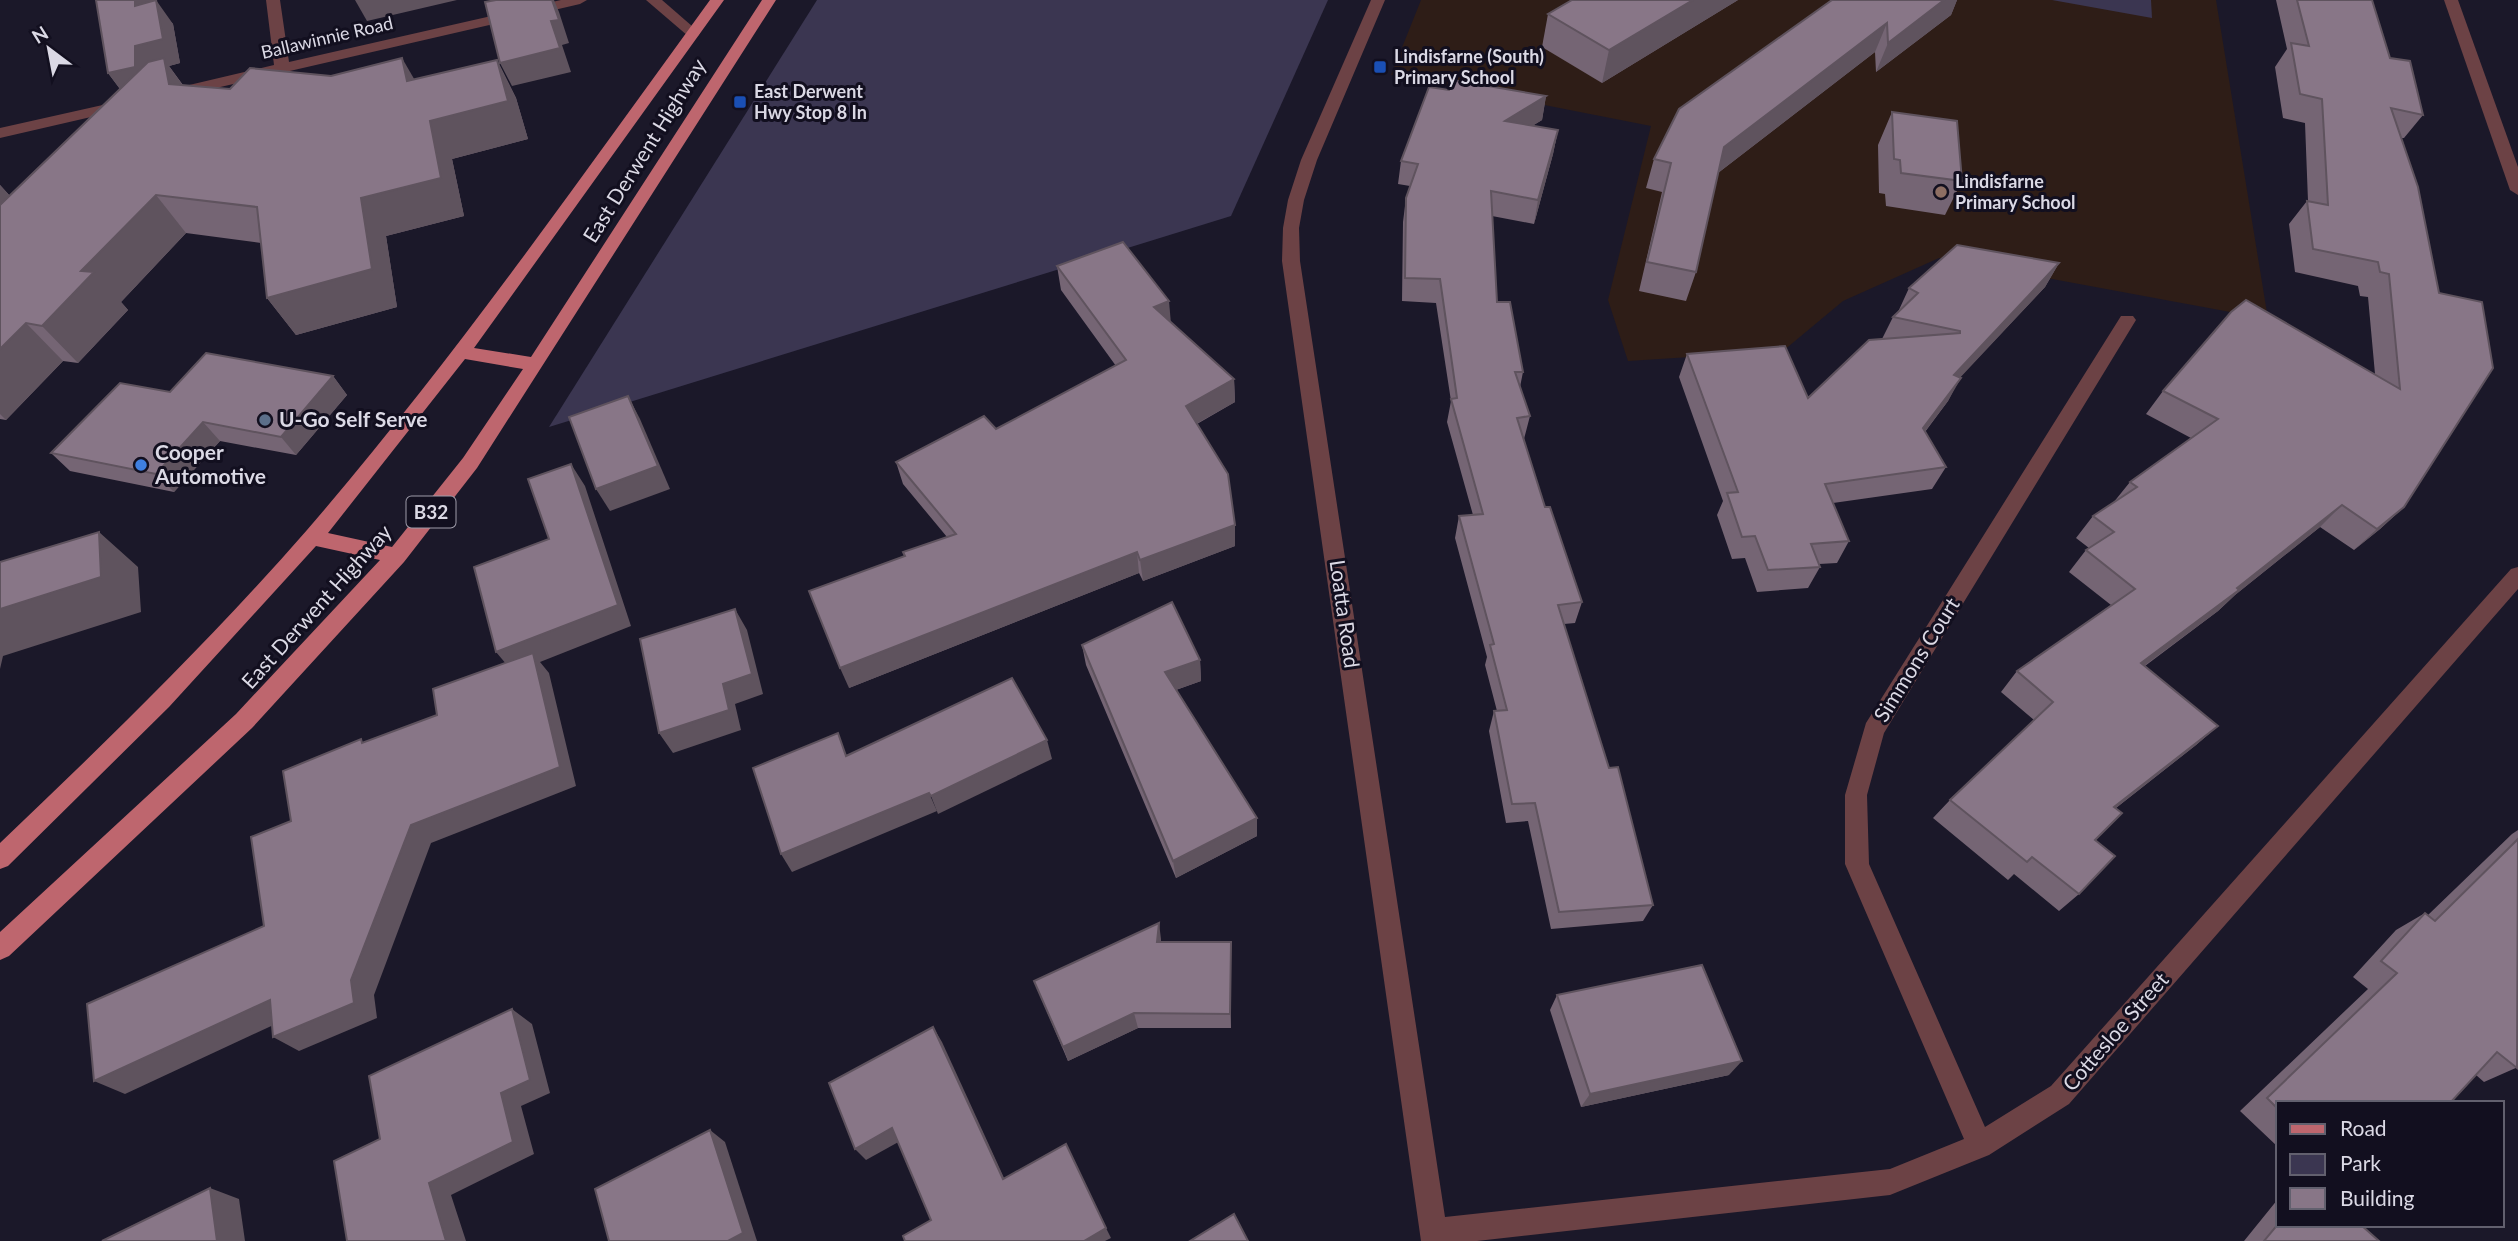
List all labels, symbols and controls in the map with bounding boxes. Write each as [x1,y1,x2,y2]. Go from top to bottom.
street label: Ballawinnie Road [259,11,395,63]
north arrow [14,14,84,84]
text: N [27,21,52,48]
place label: Lindisfarne (South) Primary School [1394,45,1544,88]
street label: East Derwent Highway [577,54,711,247]
marker: Lindisfarne (South) Primary School [1372,59,1388,75]
place label: East Derwent Hwy Stop 8 In [754,80,867,123]
marker: East Derwent Hwy Stop 8 In [732,94,748,110]
place label: Lindisfarne Primary School [1955,170,2075,213]
marker: Lindisfarne Primary School [1933,184,1949,200]
place label: U-Go Self Serve [279,406,427,431]
marker: U-Go Self Serve [257,412,273,428]
place label: Cooper Automotive [154,439,266,488]
marker: Cooper Automotive [133,457,149,473]
road number: B32 [406,496,456,527]
street label: East Derwent Highway [236,519,396,693]
street label: Loatta Road [1326,558,1365,669]
street label: Simmons Court [1868,592,1964,726]
street label: Cottesloe Street [2057,966,2173,1095]
legend [2276,1101,2504,1227]
text: Road [2340,1115,2387,1140]
text: Park [2340,1150,2381,1175]
text: Building [2340,1185,2415,1210]

